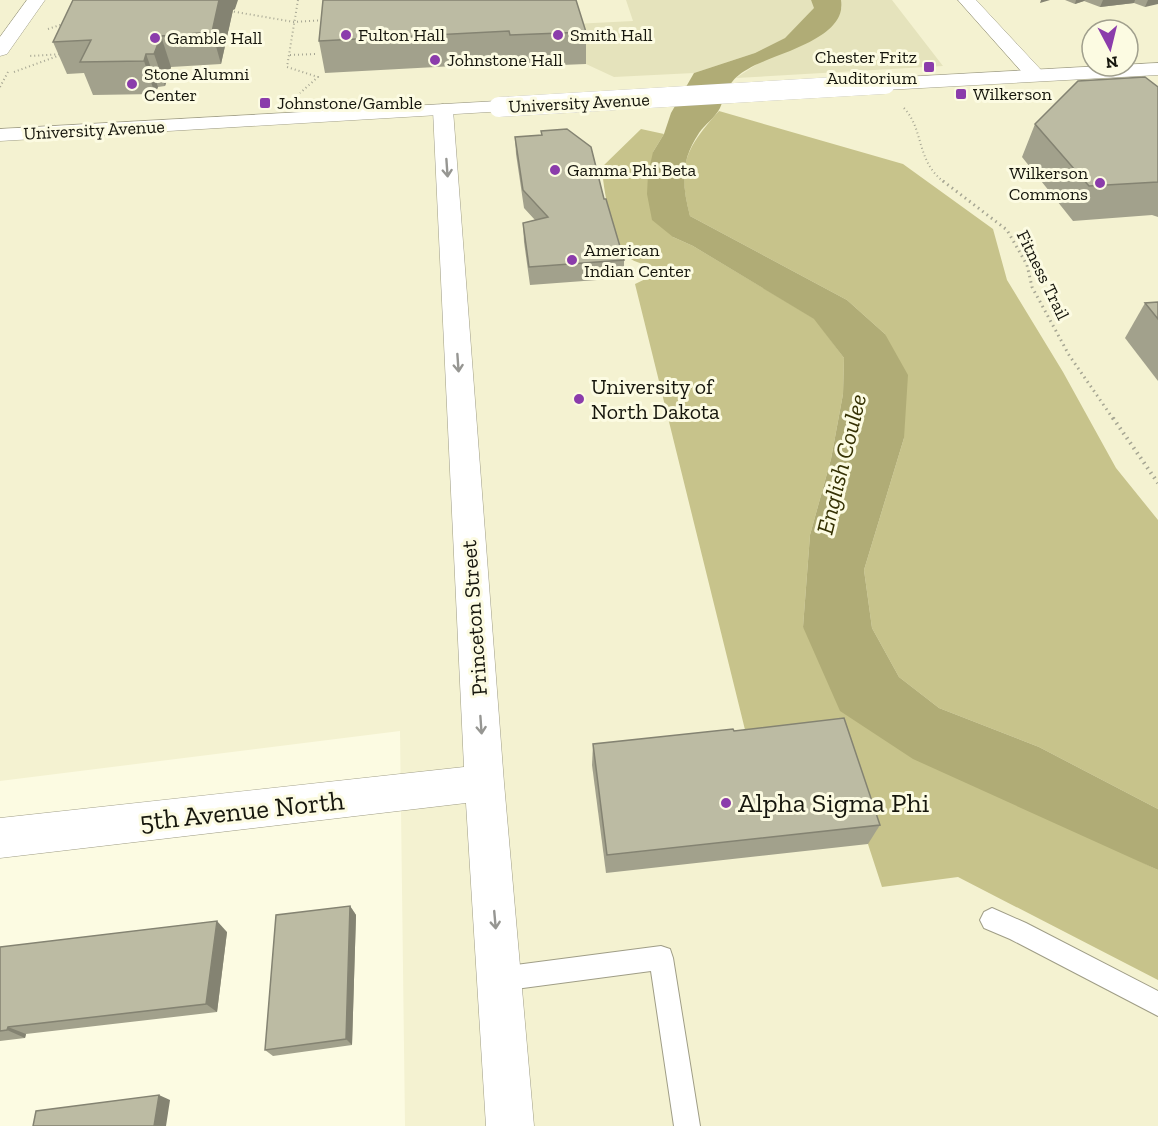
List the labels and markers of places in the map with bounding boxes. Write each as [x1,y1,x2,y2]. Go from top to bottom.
place label: Fulton Hall [358,24,445,46]
place label: Smith Hall [570,24,653,46]
place label: Gamble Hall [167,27,263,49]
marker: Fulton Hall [339,28,353,42]
marker: Smith Hall [551,28,565,42]
marker: Gamble Hall [148,31,162,45]
place label: Chester Fritz Auditorium [815,46,917,89]
place label: Johnstone Hall [447,49,563,71]
marker: Johnstone Hall [428,53,442,67]
marker: Chester Fritz Auditorium [922,60,936,74]
place label: Stone Alumni Center [144,63,249,106]
marker: Stone Alumni Center [125,77,139,91]
place label: Wilkerson [973,83,1053,105]
marker: Wilkerson [954,87,968,101]
place label: Johnstone/Gamble [277,92,422,114]
marker: Johnstone/Gamble [258,96,272,110]
place label: Gamma Phi Beta [567,159,697,181]
place label: Wilkerson Commons [1009,162,1089,205]
marker: Gamma Phi Beta [548,163,562,177]
marker: Wilkerson Commons [1093,176,1107,190]
place label: American Indian Center [584,239,691,282]
marker: American Indian Center [565,253,579,267]
place label: University of North Dakota [591,373,720,425]
marker: University of North Dakota [572,392,586,406]
place label: Alpha Sigma Phi [738,787,930,819]
marker: Alpha Sigma Phi [719,796,733,810]

